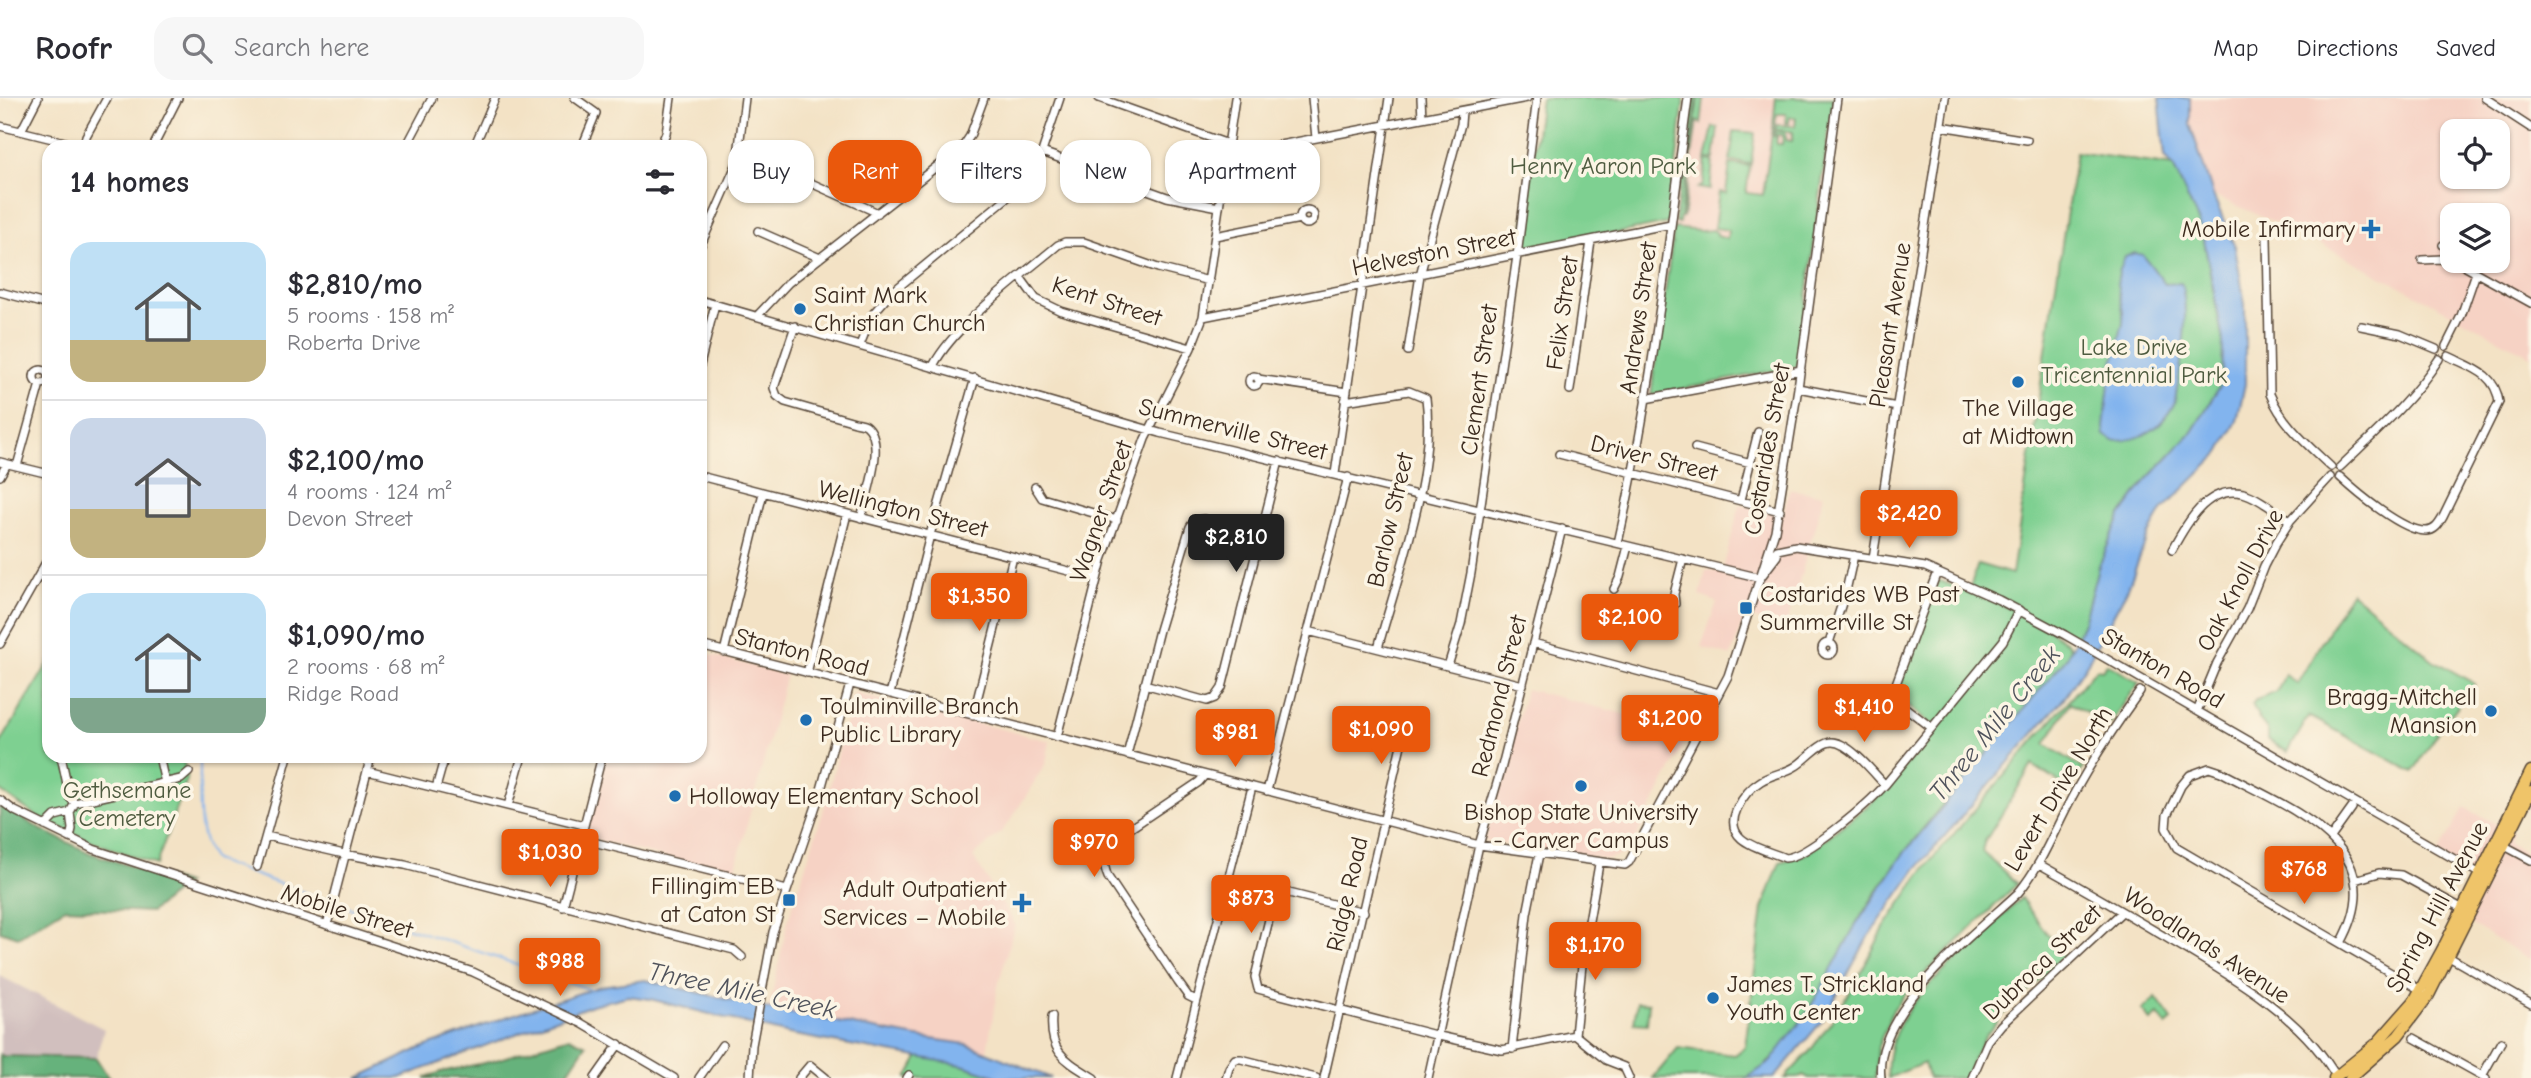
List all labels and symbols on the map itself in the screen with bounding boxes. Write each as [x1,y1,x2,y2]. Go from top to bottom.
park label: Henry Aaron Park [1510,152,1697,180]
place label: Mobile Infirmary [2182,215,2355,243]
marker: Mobile Infirmary [2361,219,2381,239]
street label: Helveston Street [1350,222,1519,282]
street label: Andrews Street [1613,239,1663,396]
street label: Pleasant Avenue [1863,241,1917,409]
street label: Felix Street [1540,253,1584,372]
street label: Kent Street [1049,270,1166,332]
place label: Saint Mark Christian Church [814,281,986,337]
marker: Saint Mark Christian Church [792,301,808,317]
street label: Clement Street [1455,302,1504,457]
park label: Lake Drive Tricentennial Park [2041,333,2227,389]
street label: Costarides Street [1738,360,1796,537]
marker: The Village at Midtown [2010,374,2026,390]
street label: Summerville Street [1136,392,1331,466]
place label: The Village at Midtown [1962,394,2074,450]
street label: Driver Street [1588,429,1721,487]
street label: Wagner Street [1064,436,1139,585]
street label: Barlow Street [1361,449,1419,590]
street label: Wellington Street [815,474,992,544]
pin: $2,420 [1852,490,1966,550]
street label: Oak Knoll Drive [2191,504,2289,656]
pin: $2,810 [1179,514,1293,574]
pin: $1,350 [922,574,1036,633]
place label: Costarides WB Past Summerville St [1760,580,1960,636]
pin: $2,100 [1573,594,1687,654]
marker: Costarides WB Past Summerville St [1738,600,1754,616]
street label: Redmond Street [1465,611,1533,780]
street label: Stanton Road [732,622,872,682]
street label: Stanton Road [2097,622,2229,714]
water label: Three Mile Creek [1923,640,2067,808]
place label: Bragg-Mitchell Mansion [2327,683,2477,739]
pin: $1,410 [1807,684,1921,744]
place label: Toulminville Branch Public Library [820,692,1019,748]
pin: $1,200 [1613,696,1727,755]
street label: Levert Drive North [1998,702,2118,876]
marker: Bragg-Mitchell Mansion [2483,703,2499,719]
pin: $1,090 [1324,706,1438,766]
pin: $981 [1194,710,1276,769]
marker: Toulminville Branch Public Library [798,712,814,728]
park label: Gethsemane Cemetery [63,776,191,832]
marker: Bishop State University - Carver Campus [1573,778,1589,794]
place label: Holloway Elementary School [689,782,979,810]
marker: Holloway Elementary School [667,788,683,804]
place label: Bishop State University - Carver Campus [1464,798,1698,854]
street label: Spring Hill Avenue [2380,817,2494,997]
pin: $970 [1053,820,1135,879]
pin: $1,030 [493,830,607,889]
street label: Ridge Road [1320,834,1374,954]
pin: $768 [2263,846,2345,906]
place label: Fillingim EB at Caton St [651,872,776,928]
place label: Adult Outpatient Services – Mobile [823,875,1007,931]
pin: $873 [1210,876,1292,935]
street label: Mobile Street [278,878,417,945]
street label: Woodlands Avenue [2119,881,2295,1009]
marker: Fillingim EB at Caton St [781,892,797,908]
marker: Adult Outpatient Services – Mobile [1012,893,1032,913]
street label: Dubroca Street [1977,898,2108,1026]
pin: $1,170 [1538,922,1652,982]
pin: $988 [519,939,601,998]
water label: Three Mile Creek [645,956,839,1026]
place label: James T. Strickland Youth Center [1727,970,1924,1026]
marker: James T. Strickland Youth Center [1705,990,1721,1006]

